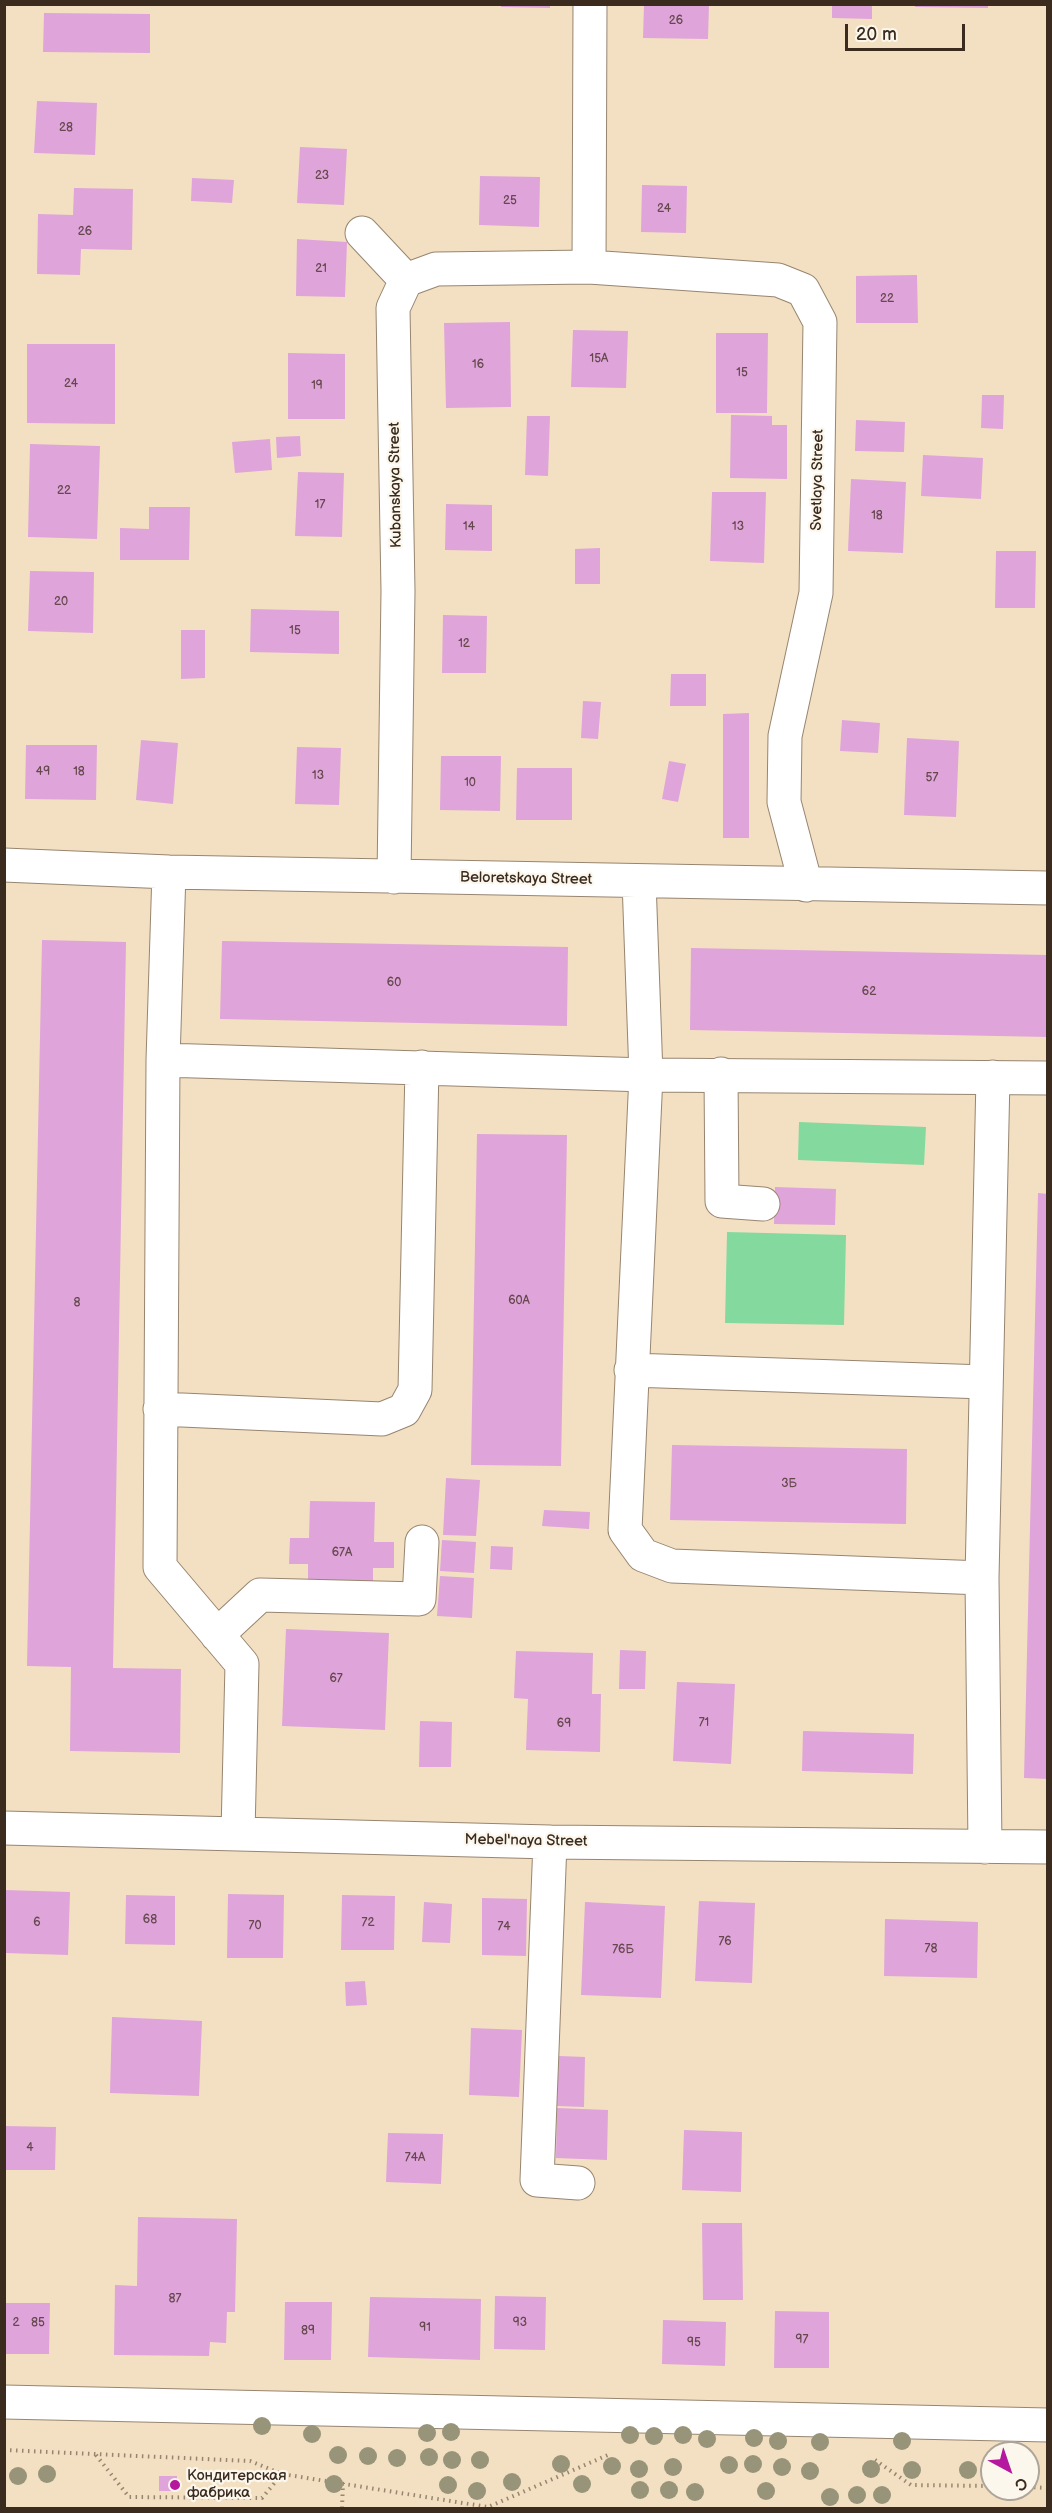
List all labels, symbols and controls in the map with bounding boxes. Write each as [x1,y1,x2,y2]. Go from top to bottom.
scale bar [848,12,968,50]
house number: 26 [669,14,683,28]
text: 20 m [856,24,897,45]
house number: 28 [59,121,73,135]
house number: 23 [315,169,329,183]
house number: 25 [503,194,517,208]
house number: 24 [657,202,671,216]
house number: 26 [78,225,92,239]
house number: 21 [315,262,327,276]
house number: 22 [880,292,894,306]
house number: 15А [590,352,608,366]
house number: 16 [472,358,484,372]
house number: 15 [736,366,748,380]
house number: 24 [64,377,78,391]
house number: 19 [311,379,323,393]
street label: Kubanskaya Street [386,422,406,548]
street label: Svetlaya Street [808,429,828,531]
house number: 22 [57,484,71,498]
house number: 17 [315,498,325,512]
house number: 18 [871,509,883,523]
house number: 14 [463,520,475,534]
house number: 13 [732,520,744,534]
house number: 20 [54,595,68,609]
house number: 15 [289,624,301,638]
house number: 12 [458,637,470,651]
house number: 49 [36,765,50,779]
house number: 18 [73,765,85,779]
house number: 13 [312,769,324,783]
house number: 57 [926,771,938,785]
house number: 10 [464,776,476,790]
street label: Beloretskaya Street [460,869,592,889]
house number: 60 [387,976,401,990]
house number: 62 [862,985,876,999]
house number: 60А [508,1294,530,1308]
house number: 8 [74,1296,80,1310]
house number: 3Б [781,1477,797,1491]
house number: 67А [332,1546,352,1560]
house number: 67 [329,1672,343,1686]
house number: 71 [699,1716,709,1730]
house number: 69 [557,1717,571,1731]
street label: Mebel'naya Street [464,1831,588,1851]
house number: 68 [143,1913,157,1927]
house number: 6 [33,1916,41,1930]
house number: 72 [362,1916,374,1930]
house number: 70 [249,1919,261,1933]
house number: 74 [497,1920,511,1934]
house number: 76 [718,1935,732,1949]
house number: 78 [925,1942,937,1956]
house number: 76Б [612,1943,634,1957]
house number: 4 [26,2141,34,2155]
house number: 74А [405,2151,425,2165]
house number: 87 [169,2292,181,2306]
house number: 2 [12,2316,20,2330]
house number: 85 [31,2316,45,2330]
house number: 93 [513,2316,527,2330]
house number: 91 [419,2321,431,2335]
house number: 89 [301,2324,315,2338]
house number: 97 [796,2333,808,2347]
house number: 95 [687,2336,701,2350]
north arrow [980,2441,1040,2501]
place label: Кондитерская фабрика [187,2467,287,2502]
text: С [1010,2473,1031,2494]
marker: Кондитерская фабрика [168,2478,182,2492]

